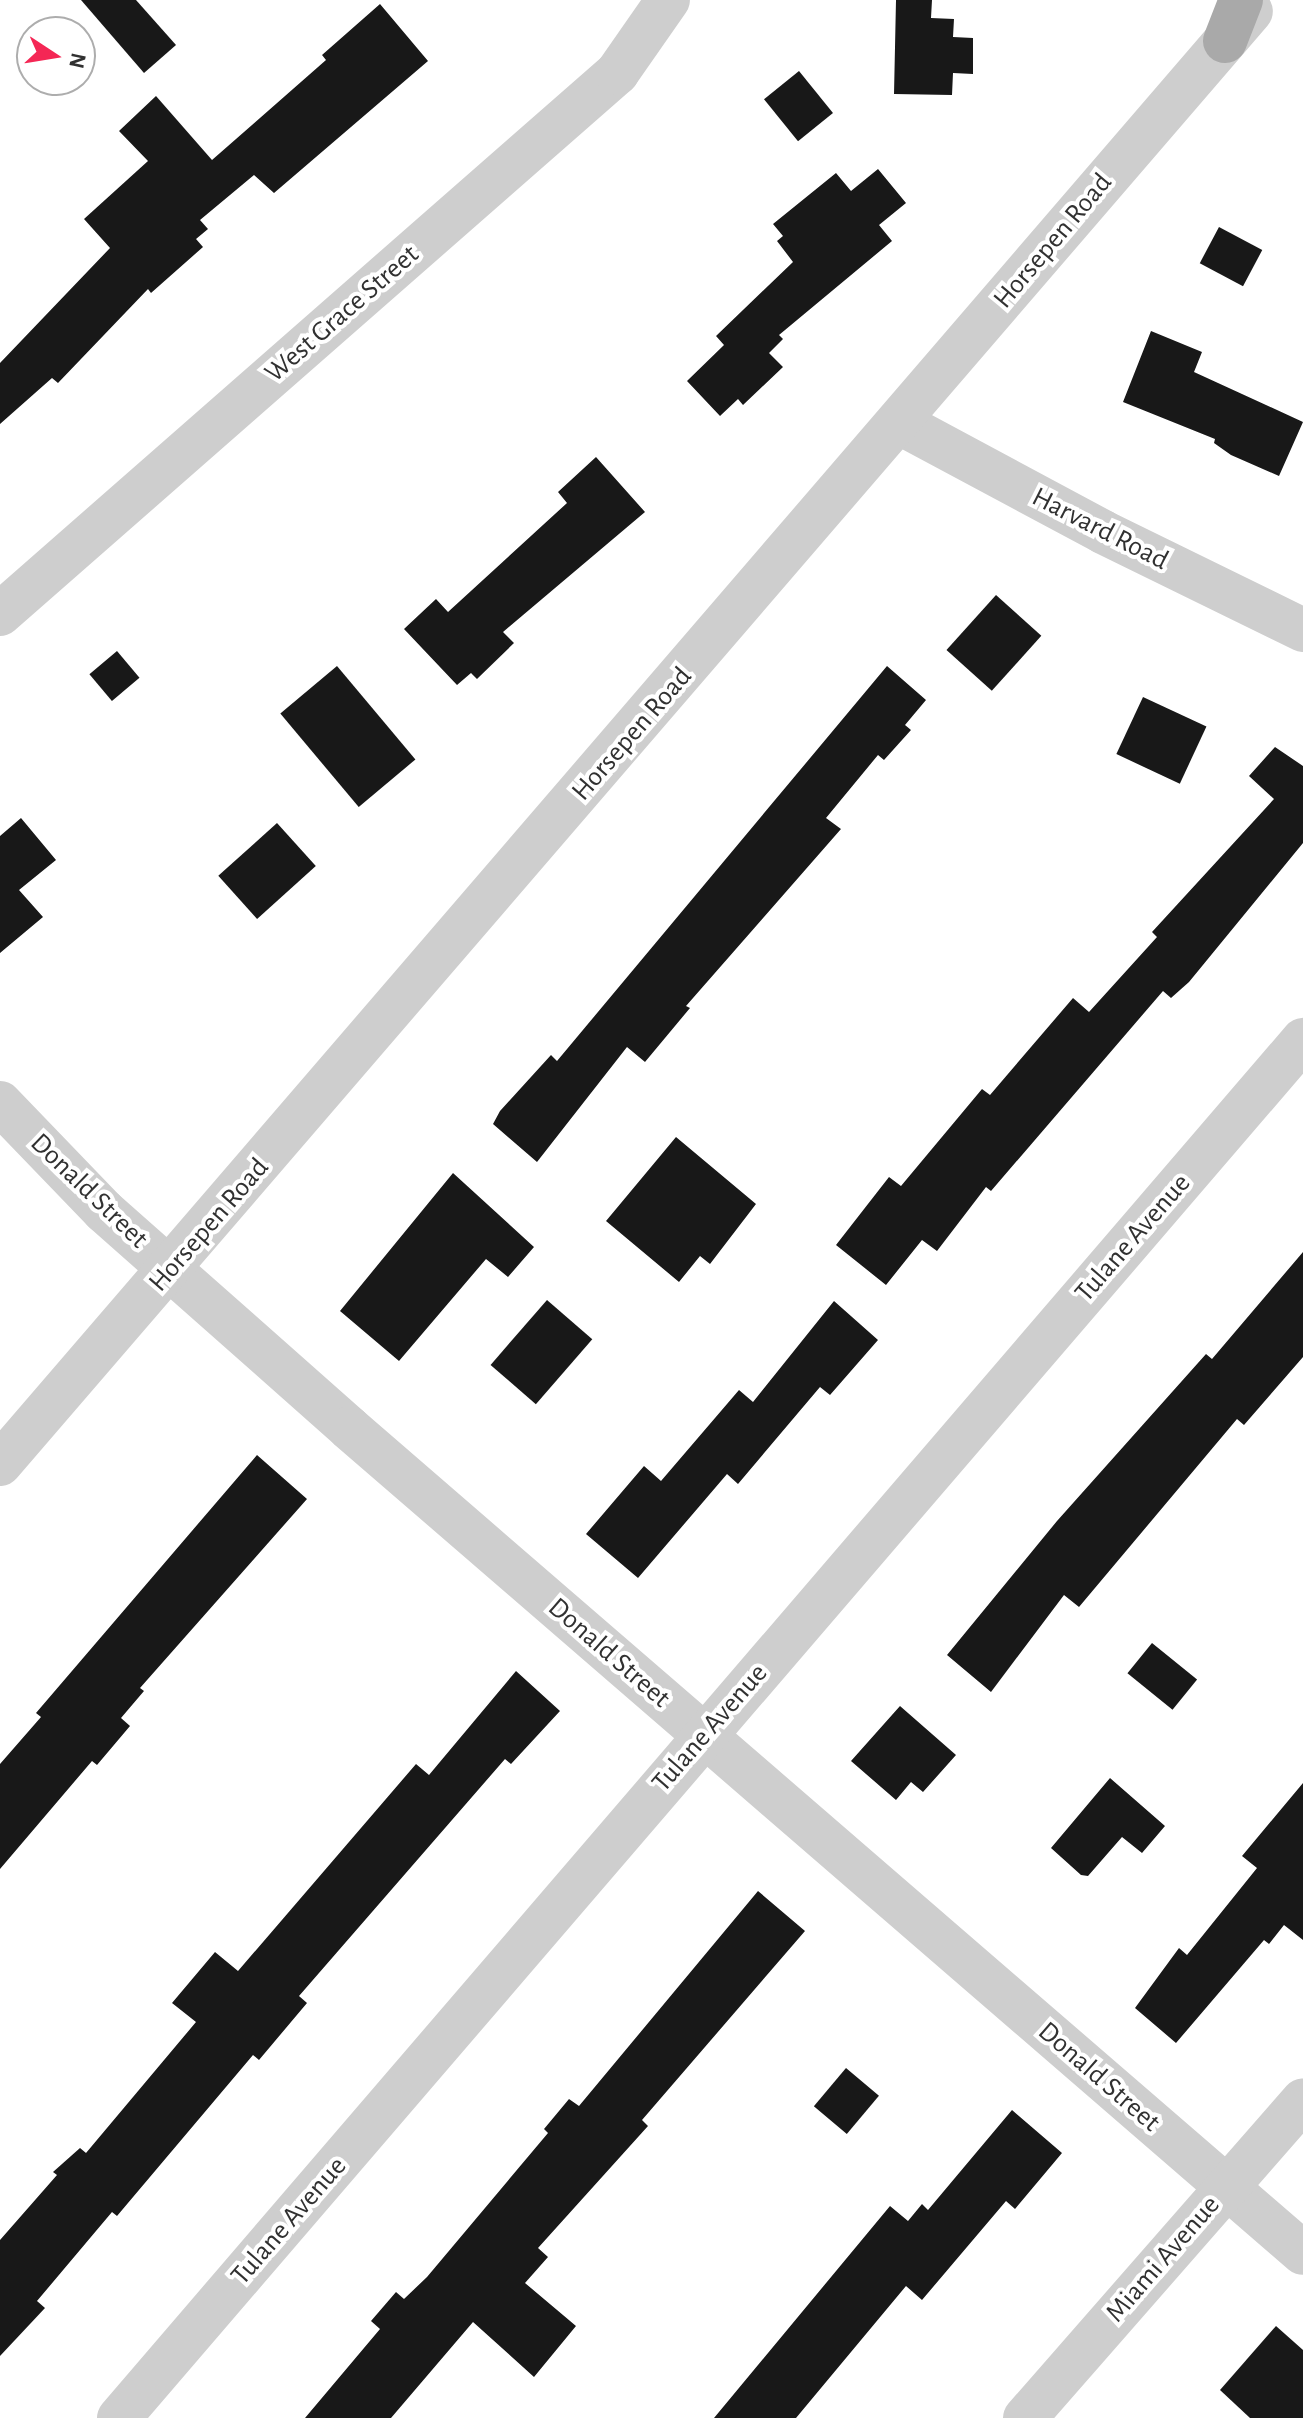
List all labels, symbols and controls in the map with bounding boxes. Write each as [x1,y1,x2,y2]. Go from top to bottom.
north arrow [16,16,96,96]
text: N [65,51,90,70]
street label: Horsepen Road [987,167,1119,315]
street label: West Grace Street [258,238,426,390]
street label: Harvard Road [1026,480,1174,578]
street label: Horsepen Road [565,660,699,808]
street label: Donald Street [23,1127,155,1255]
street label: Horsepen Road [142,1151,276,1299]
street label: Tulane Avenue [1068,1167,1198,1309]
street label: Donald Street [541,1591,677,1715]
street label: Tulane Avenue [645,1657,775,1799]
street label: Donald Street [1031,2015,1167,2139]
street label: Tulane Avenue [224,2150,354,2292]
street label: Miami Avenue [1099,2189,1227,2329]

